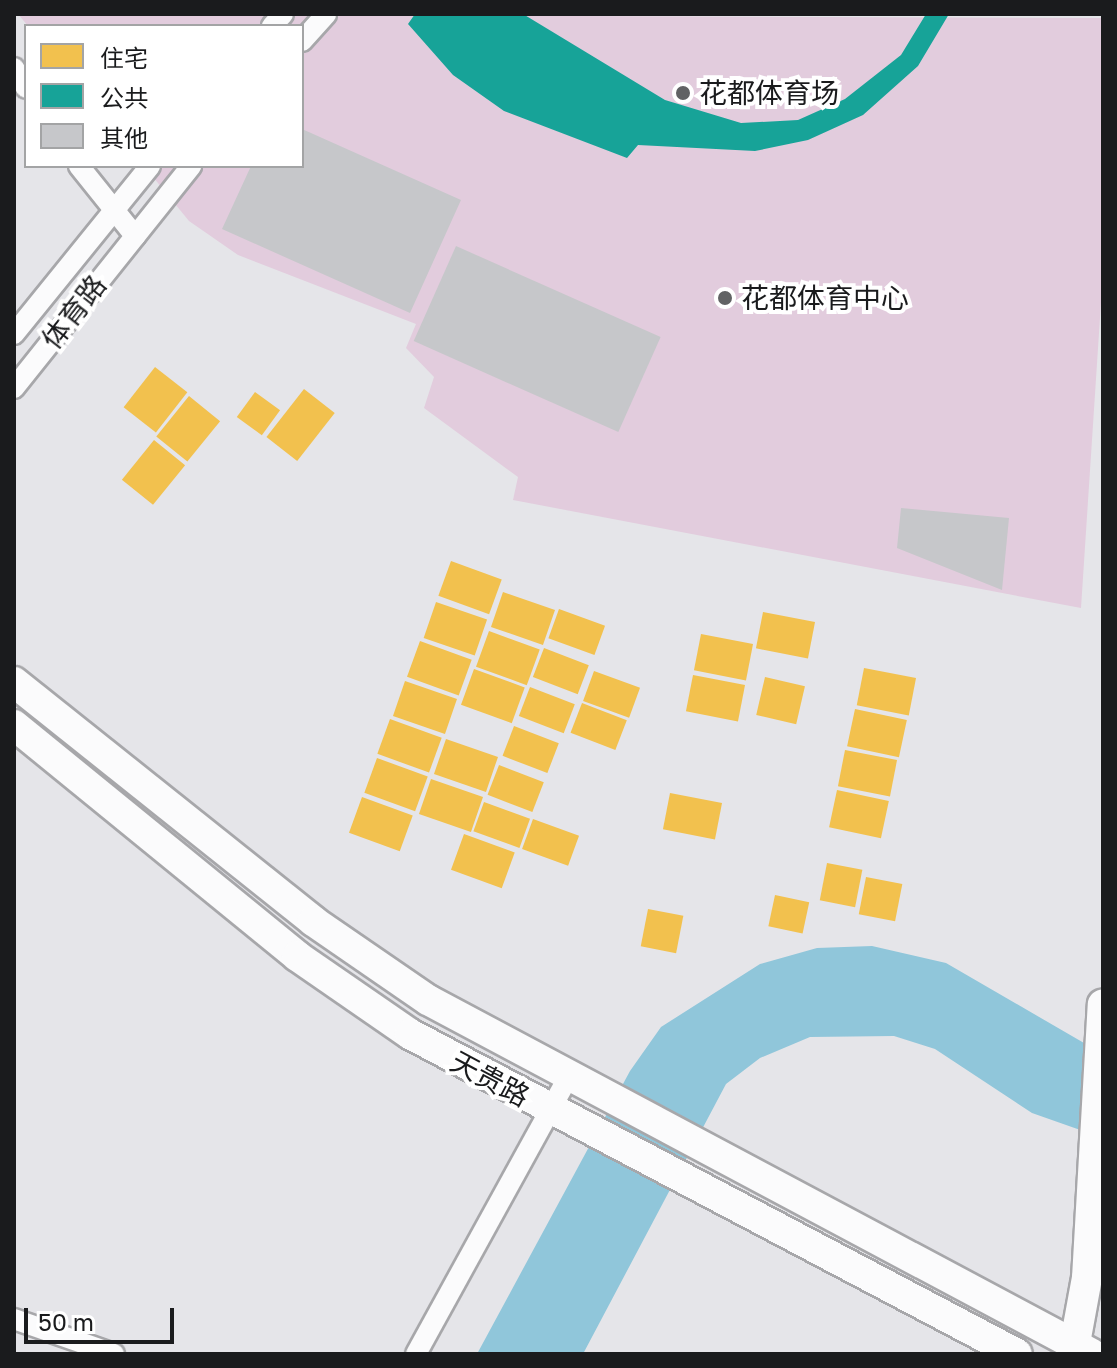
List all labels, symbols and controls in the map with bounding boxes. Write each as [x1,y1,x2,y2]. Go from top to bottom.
legend [24,24,304,168]
text: 住宅 [100,43,148,72]
place label: 花都体育场 [699,76,839,110]
text: 公共 [100,83,148,112]
marker: 花都体育场 [674,84,692,102]
text: 其他 [100,123,148,152]
street label: 体育路 [35,269,113,355]
place label: 花都体育中心 [741,281,909,315]
marker: 花都体育中心 [716,289,734,307]
street label: 天贵路 [445,1044,535,1114]
scale bar [28,1292,178,1342]
text: 50 m [38,1307,94,1336]

